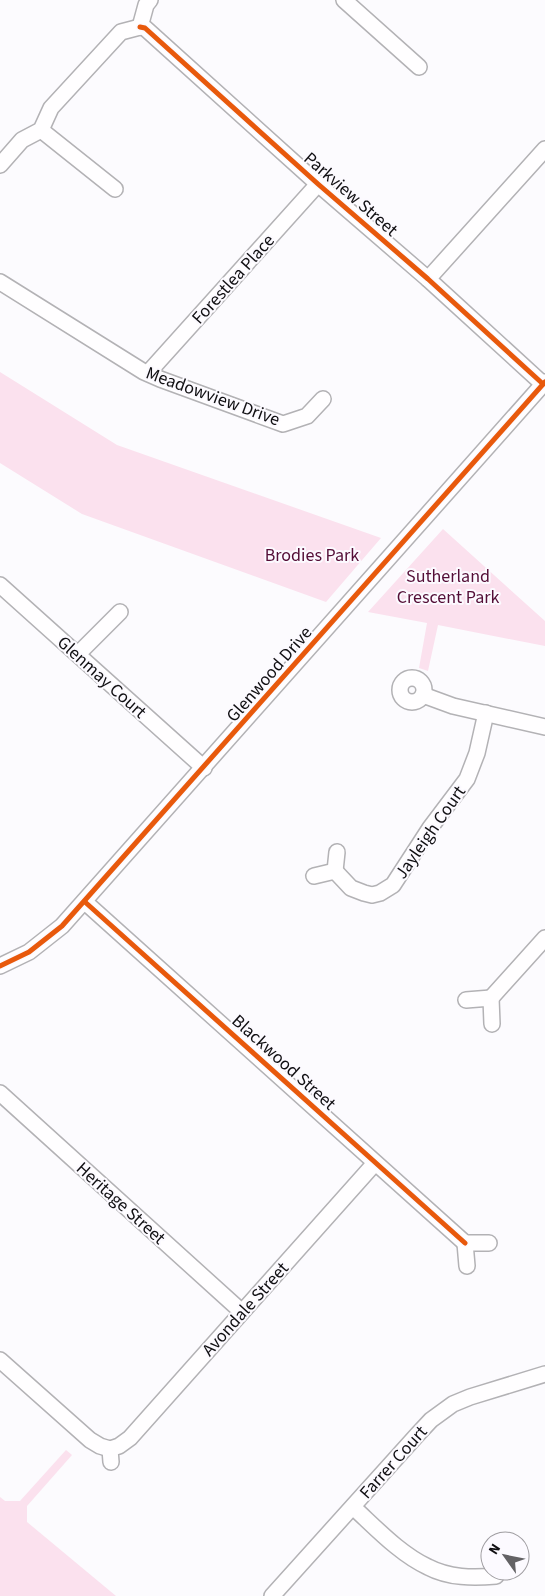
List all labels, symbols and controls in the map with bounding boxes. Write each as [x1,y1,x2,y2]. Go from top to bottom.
street label: Parkview Street [298,147,403,242]
street label: Forestlea Place [186,229,281,330]
street label: Meadowview Drive [142,361,283,432]
park label: Brodies Park [265,543,359,568]
park label: Sutherland Crescent Park [397,564,499,610]
street label: Glenwood Drive [221,621,318,728]
street label: Glenmay Court [51,630,152,724]
street label: Jayleigh Court [389,781,472,884]
street label: Blackwood Street [226,1009,341,1116]
street label: Heritage Street [70,1156,171,1250]
street label: Avondale Street [196,1257,294,1362]
street label: Farrer Court [354,1420,433,1504]
north arrow [480,1531,530,1581]
text: N [484,1540,506,1559]

